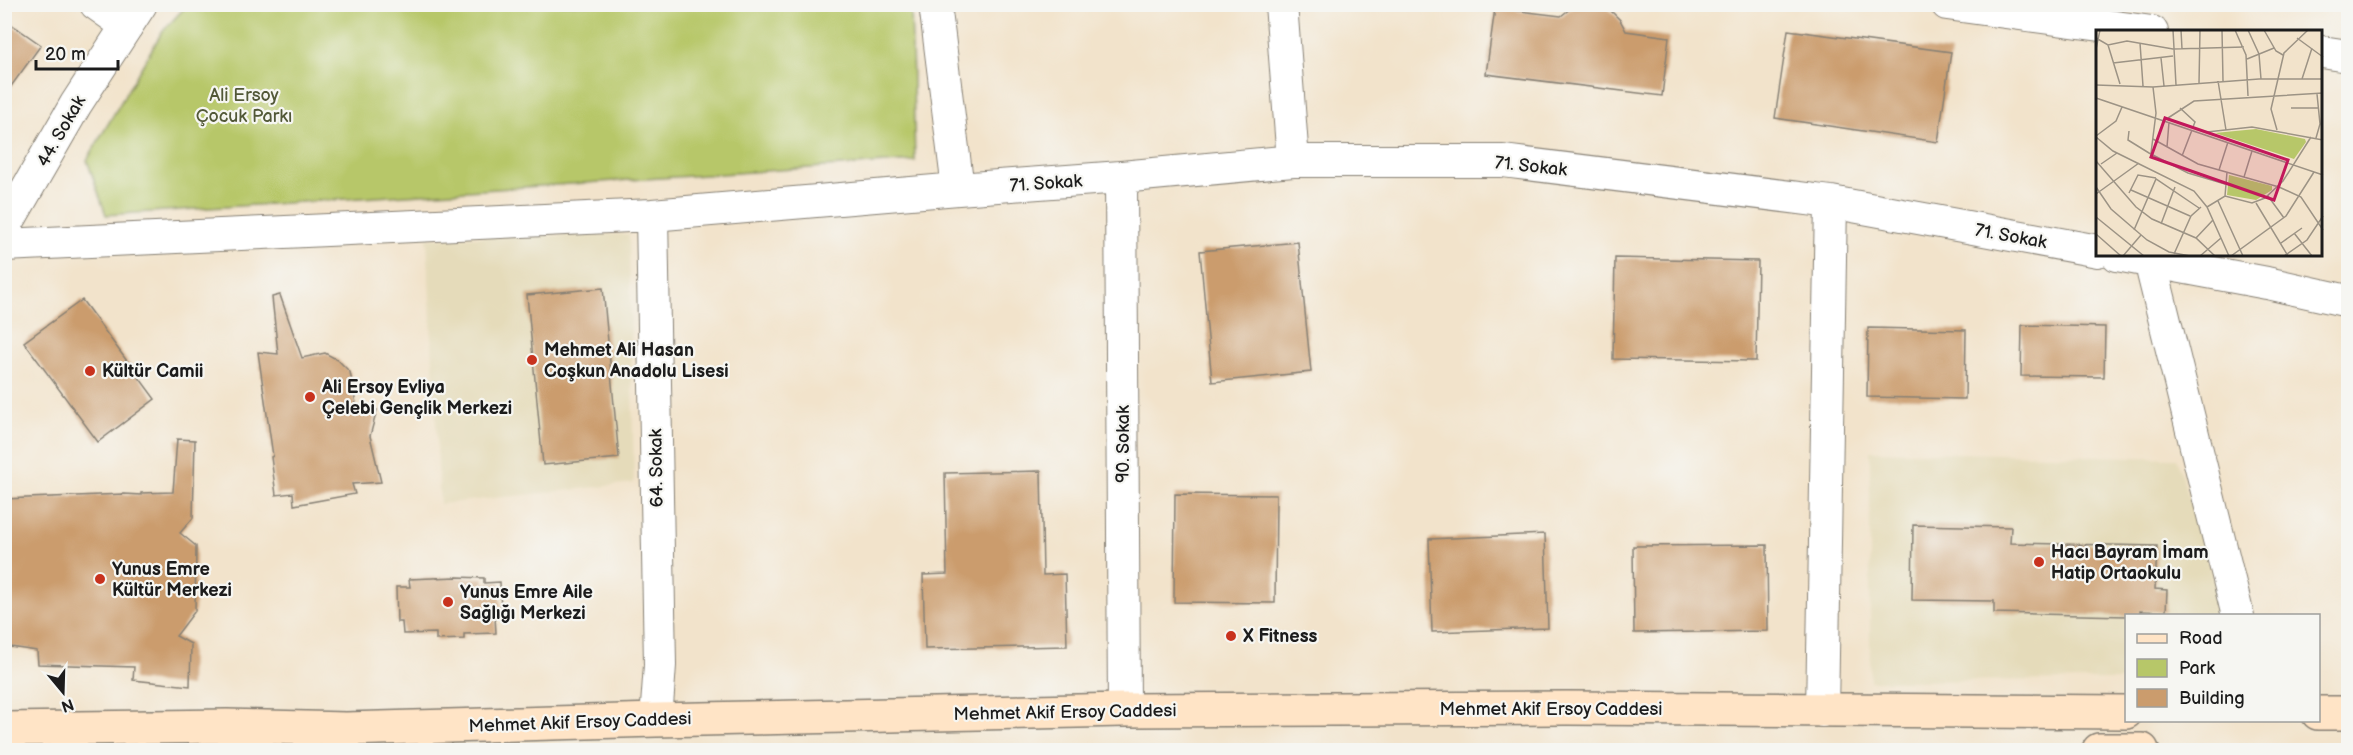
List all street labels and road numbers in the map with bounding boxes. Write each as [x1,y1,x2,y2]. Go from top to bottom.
street label: 44. Sokak [33,92,90,171]
street label: 71. Sokak [1494,152,1568,181]
street label: 71. Sokak [1009,170,1083,197]
street label: 71. Sokak [1973,220,2049,253]
street label: 90. Sokak [1113,405,1134,483]
street label: 64. Sokak [645,428,668,507]
street label: Mehmet Akif Ersoy Caddesi [1439,699,1663,720]
street label: Mehmet Akif Ersoy Caddesi [953,700,1177,725]
street label: Mehmet Akif Ersoy Caddesi [468,708,692,737]

